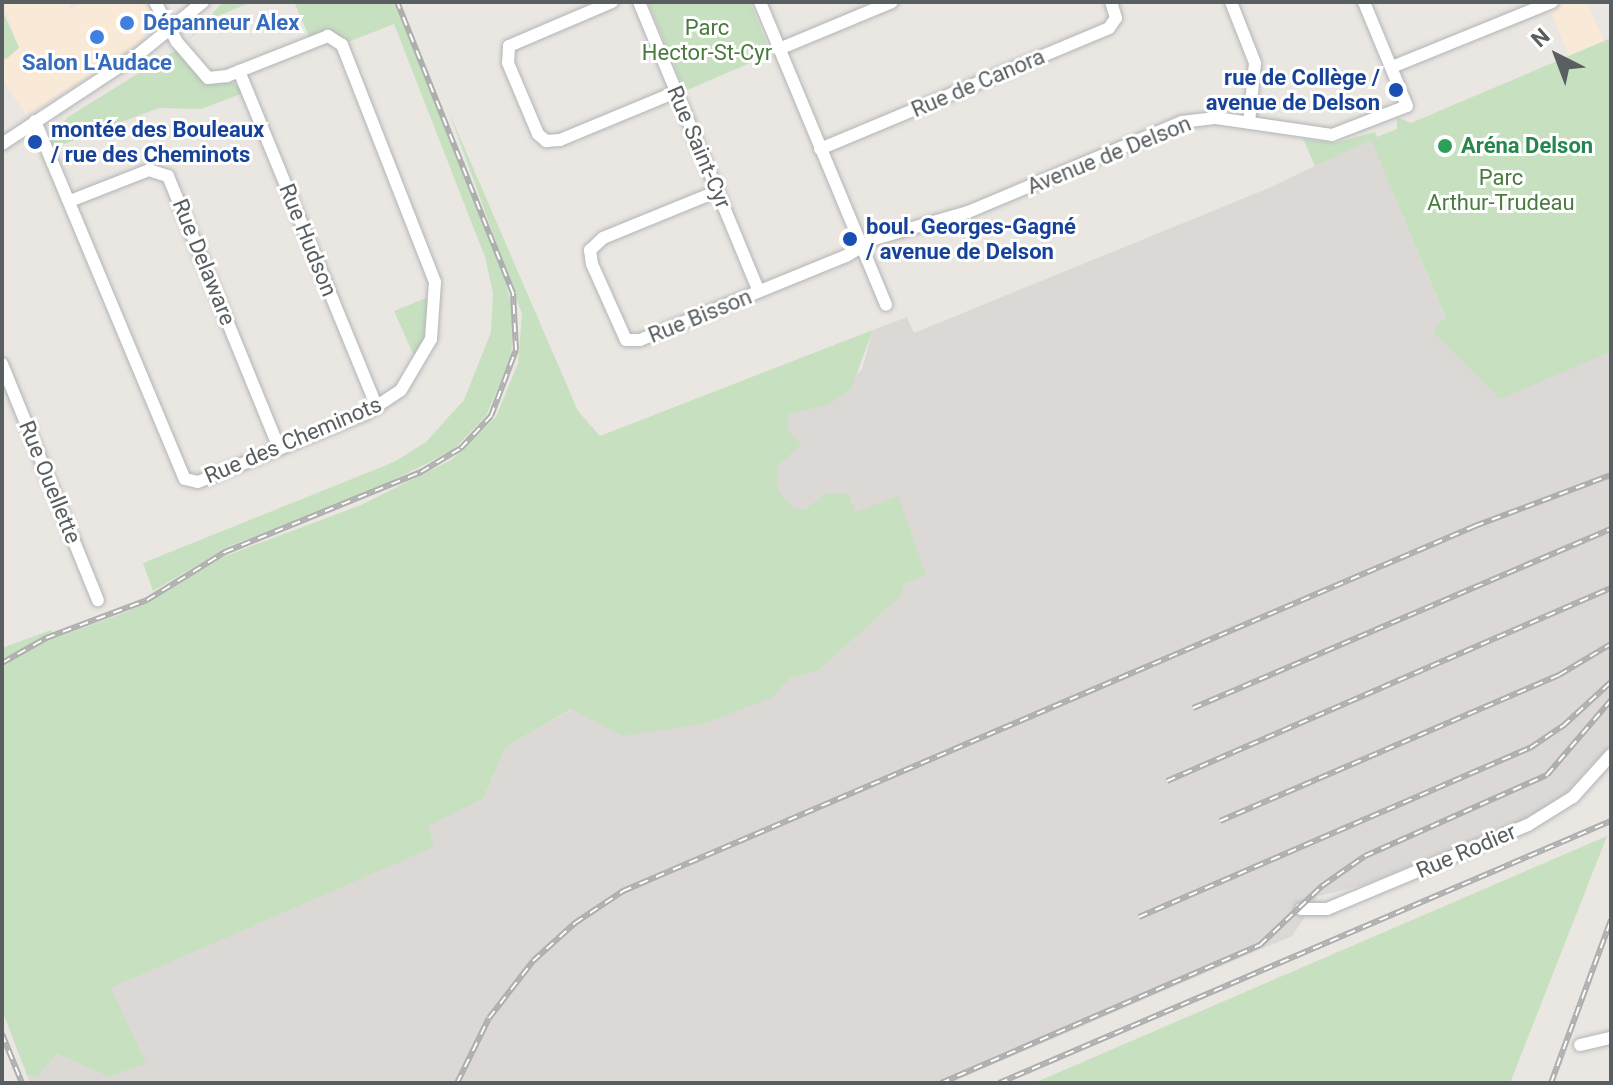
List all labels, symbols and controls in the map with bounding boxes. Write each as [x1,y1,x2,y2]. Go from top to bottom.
place label: Dépanneur Alex [143,10,299,36]
marker: Dépanneur Alex [118,14,136,32]
park label: Parc Hector-St-Cyr [642,14,772,66]
north arrow [1517,16,1597,96]
text: N [1526,23,1555,52]
marker: Salon L'Audace [88,28,106,46]
street label: Rue de Canora [907,43,1049,123]
place label: Salon L'Audace [22,50,172,76]
place label: rue de Collège / avenue de Delson [1206,64,1380,116]
marker: rue de Collège / avenue de Delson [1387,81,1405,99]
street label: Rue Saint-Cyr [661,82,737,212]
street label: Avenue de Delson [1023,110,1195,200]
place label: montée des Bouleaux / rue des Cheminots [51,116,264,168]
marker: montée des Bouleaux / rue des Cheminots [26,133,44,151]
place label: Aréna Delson [1461,133,1593,159]
marker: Aréna Delson [1436,137,1454,155]
park label: Parc Arthur-Trudeau [1427,164,1575,216]
street label: Rue Hudson [273,180,343,300]
street label: Rue Delaware [167,195,241,329]
place label: boul. Georges-Gagné / avenue de Delson [866,213,1076,264]
marker: boul. Georges-Gagné / avenue de Delson [841,230,859,248]
street label: Rue Bisson [644,283,756,349]
street label: Rue des Cheminots [201,391,385,489]
street label: Rue Ouellette [13,417,87,547]
street label: Rue Rodier [1412,818,1520,884]

